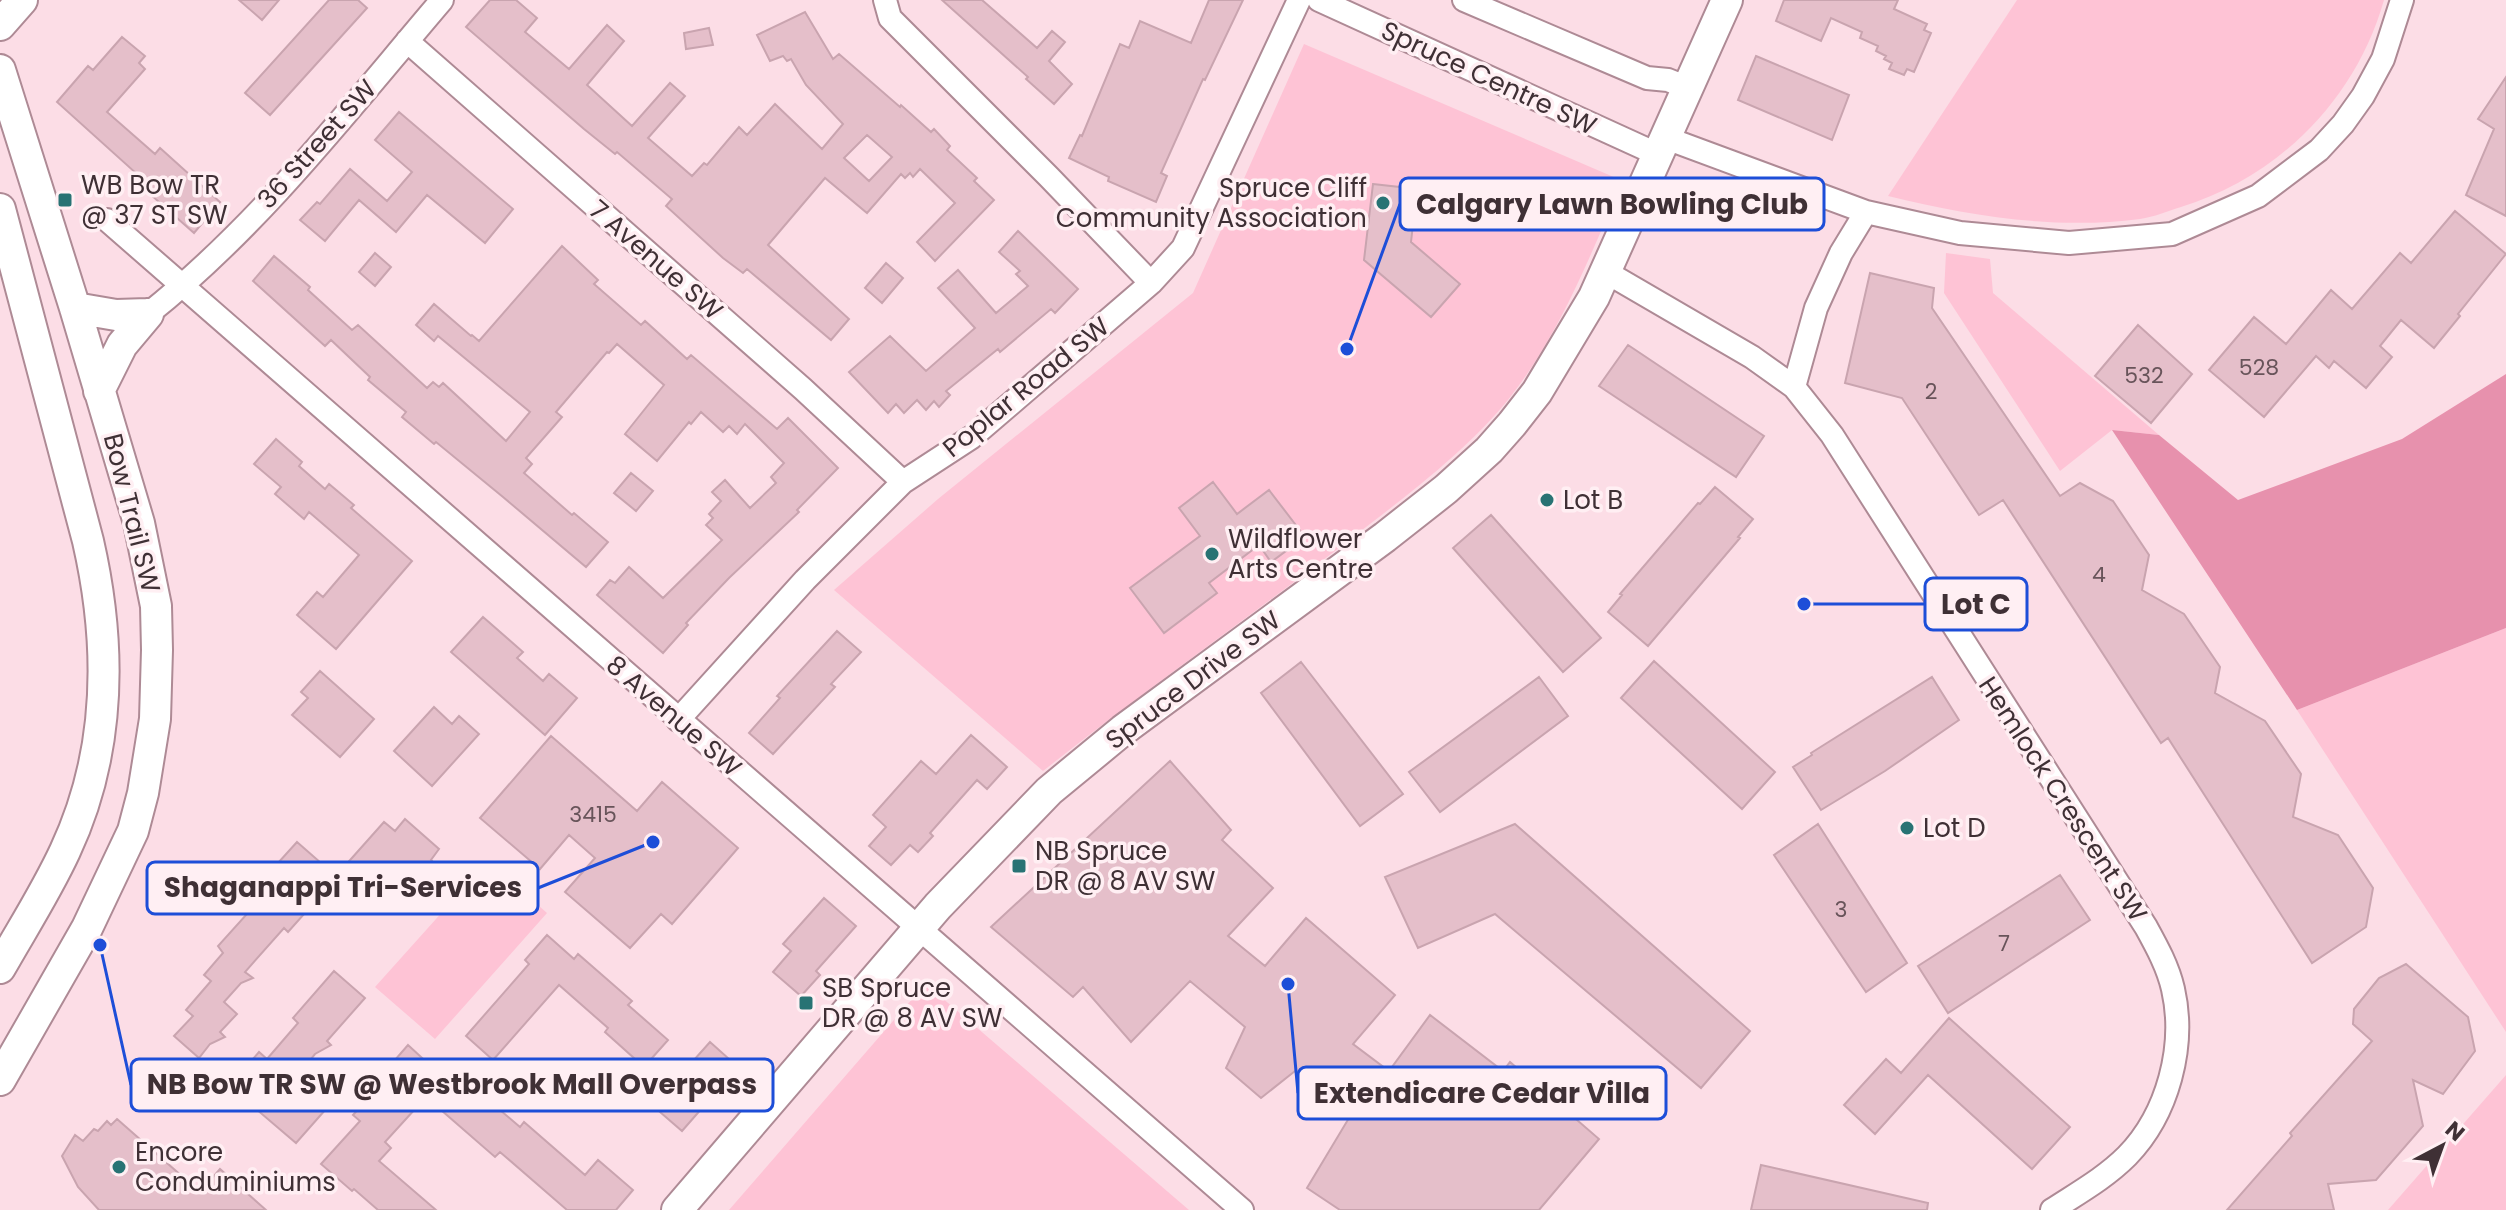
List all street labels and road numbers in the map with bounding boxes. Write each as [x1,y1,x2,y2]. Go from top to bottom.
street label: Spruce Centre SW [1375,12,1603,144]
street label: 36 Street SW [249,72,385,216]
street label: 7 Avenue SW [581,192,731,328]
street label: Poplar Road SW [935,308,1117,466]
street label: Bow Trail SW [95,430,169,596]
street label: Spruce Drive SW [1098,602,1288,758]
street label: 8 Avenue SW [599,647,749,785]
street label: Hemlock Crescent SW [1970,670,2156,928]

